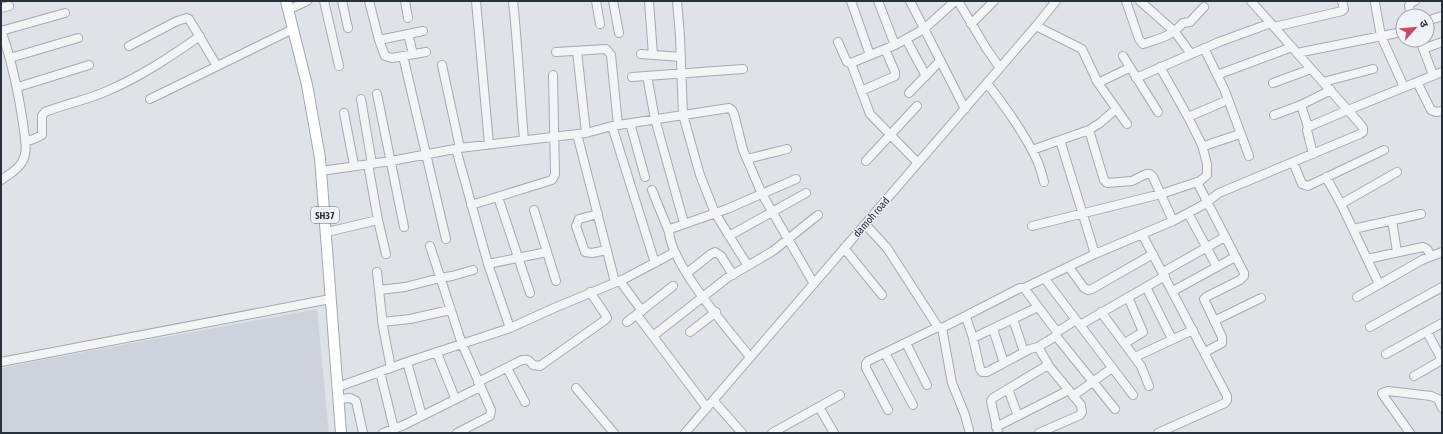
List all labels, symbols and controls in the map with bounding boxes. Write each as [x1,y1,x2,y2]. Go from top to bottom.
north arrow [1395,8,1435,48]
text: उ [1417,18,1431,30]
street label: damoh road [850,195,892,239]
road number: SH37 [311,207,339,223]

